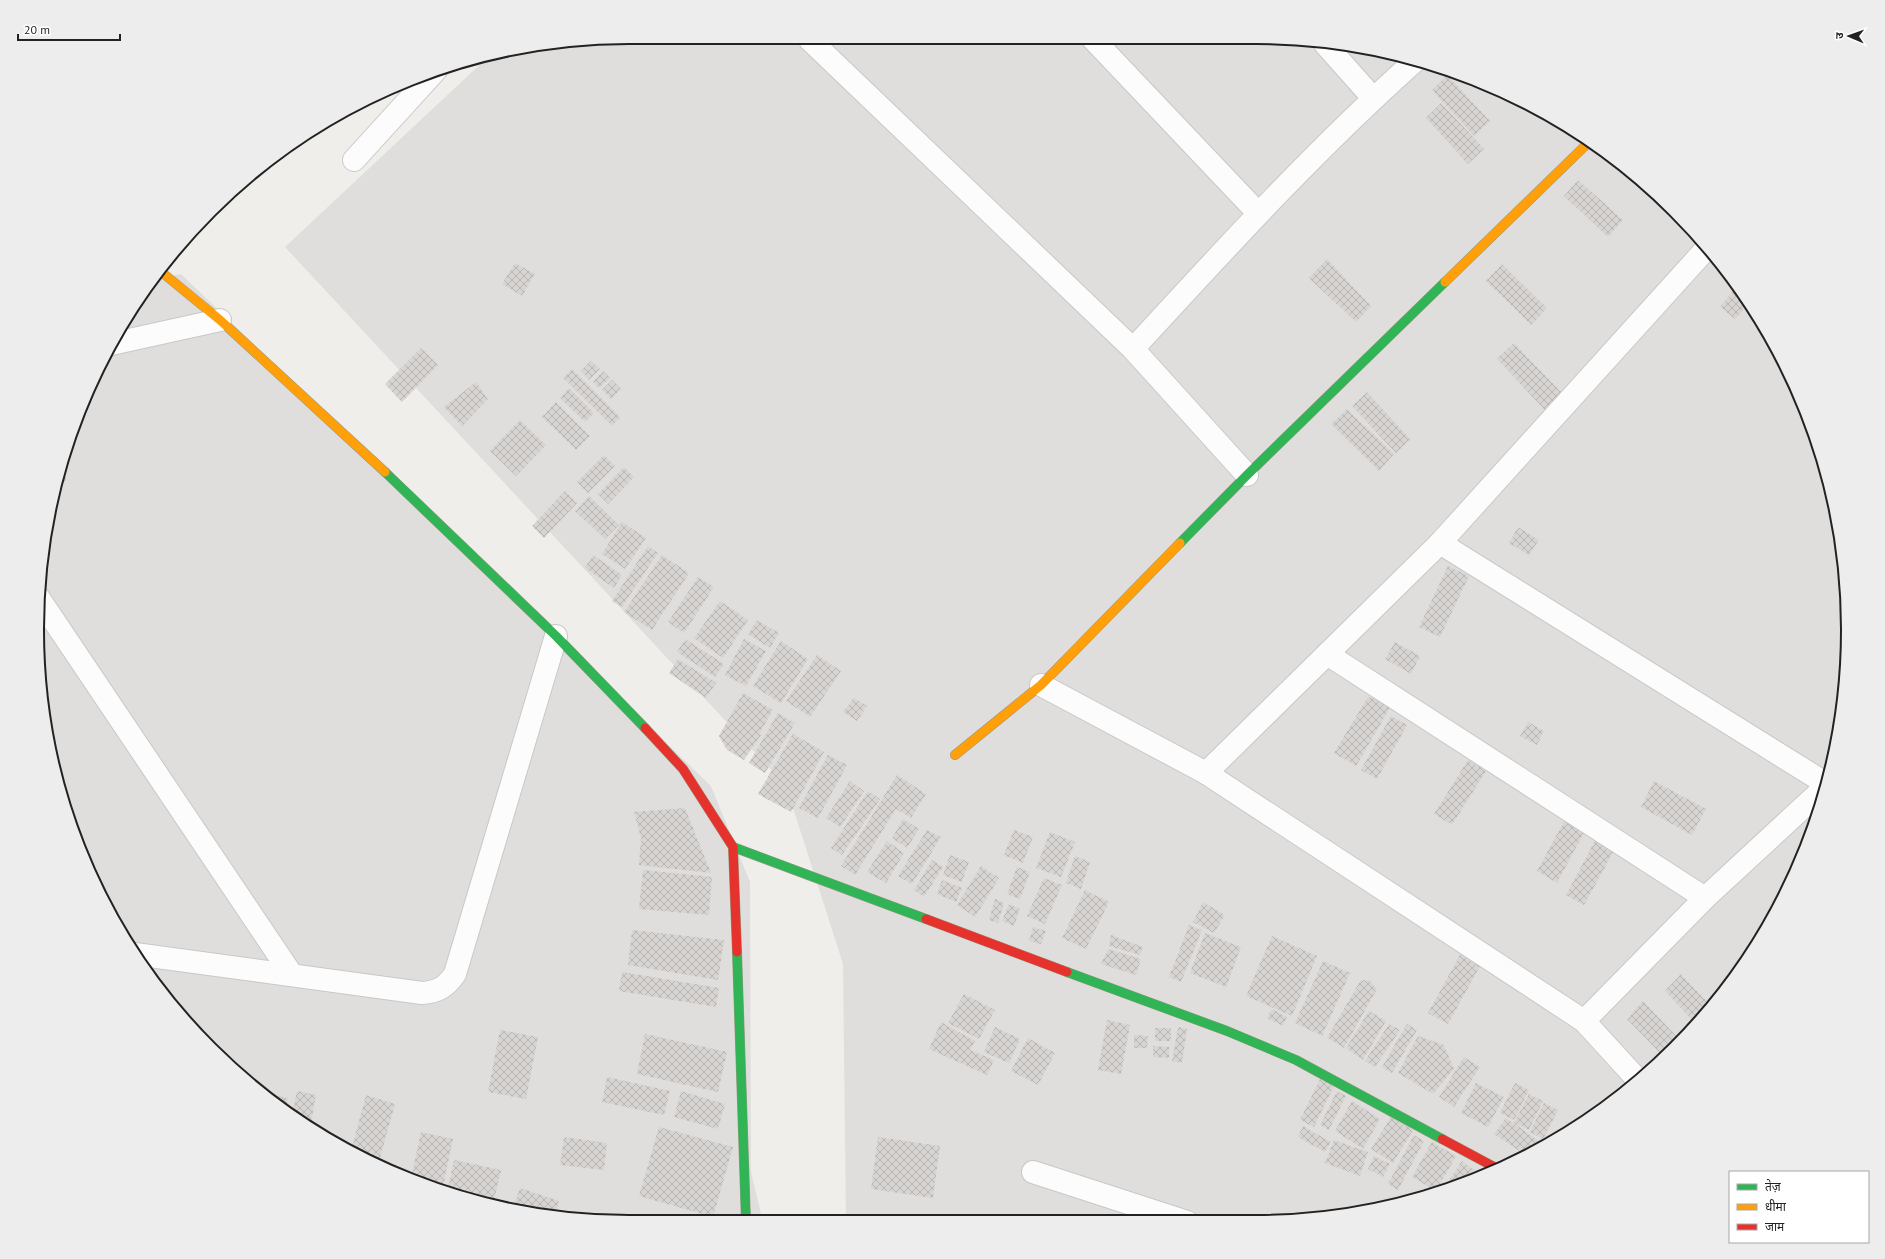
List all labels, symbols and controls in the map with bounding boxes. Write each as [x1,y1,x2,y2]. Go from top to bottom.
scale bar [18,16,120,42]
north arrow [1829,16,1869,56]
text: 20 m [24,22,50,37]
text: उ [1832,32,1846,39]
legend [1729,1171,1869,1243]
text: तेज़ [1765,1179,1782,1194]
text: धीमा [1765,1199,1787,1214]
text: जाम [1765,1219,1785,1234]

